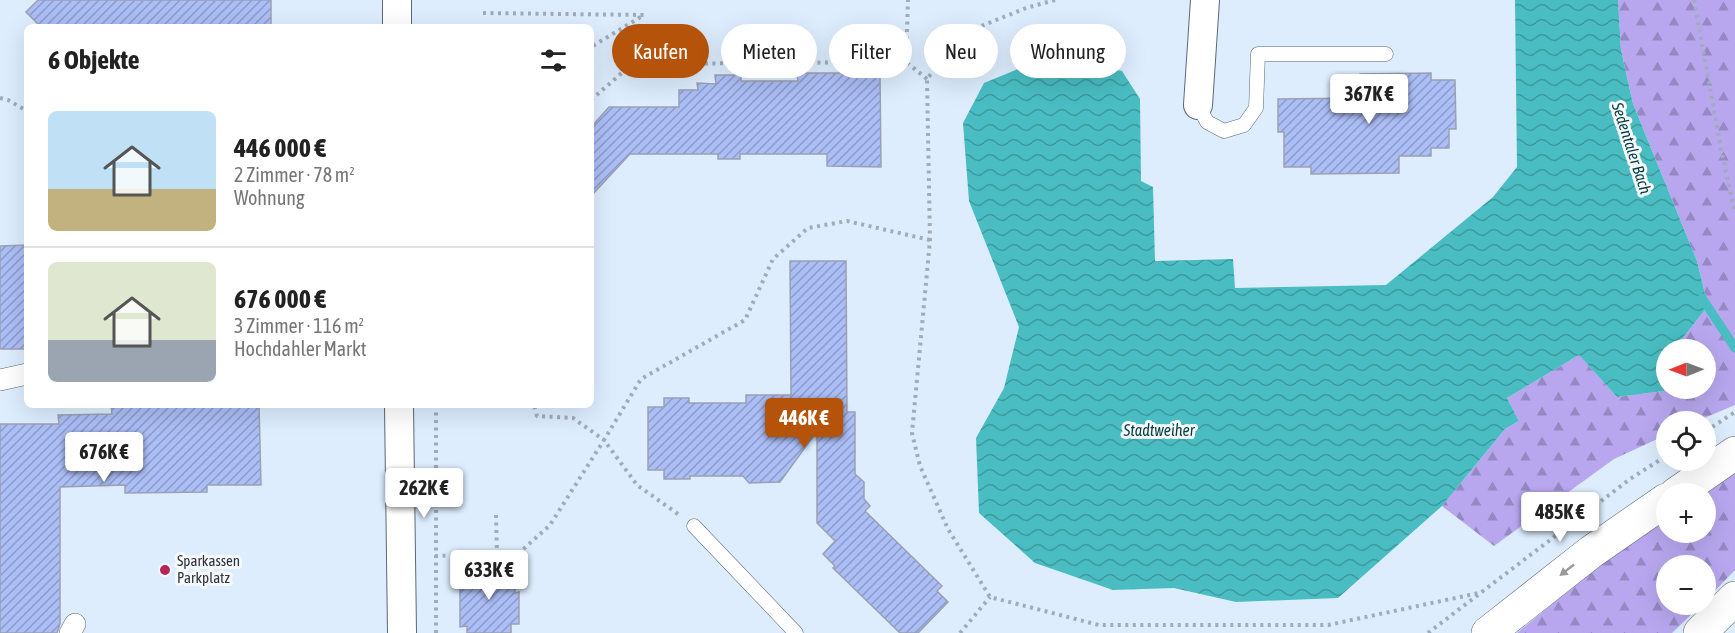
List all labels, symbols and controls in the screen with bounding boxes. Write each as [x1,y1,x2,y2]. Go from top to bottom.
chip: Kaufen [612,24,709,78]
chip: Mieten [721,24,817,78]
chip: Filter [829,24,912,78]
chip: Neu [924,24,998,78]
chip: Wohnung [1010,24,1126,78]
icon: filters [537,44,570,77]
text: 6 Objekte [48,45,140,75]
pin: 367K € [1320,74,1418,125]
text: 367K € [1344,82,1394,105]
water label: Sedentaler Bach [1608,99,1655,196]
text: 446 000 € [234,133,326,163]
icon: home [96,135,168,207]
text: 2 Zimmer · 78 m² [234,163,355,186]
text: Wohnung [234,186,305,209]
text: 676 000 € [234,284,326,314]
icon: home [96,286,168,358]
text: 3 Zimmer · 116 m² [234,314,364,337]
text: Hochdahler Markt [234,337,367,360]
north arrow [1656,339,1716,399]
map controls [1656,339,1716,615]
pin: 446K € [755,398,853,449]
text: 446K € [779,406,829,429]
button: locate [1656,411,1716,471]
water label: Stadtweiher [1123,421,1196,439]
pin: 676K € [55,432,153,483]
text: 676K € [79,440,129,463]
pin: 262K € [375,468,473,519]
text: 262K € [399,476,449,499]
button: + [1656,483,1716,543]
pin: 485K € [1511,492,1609,543]
text: 485K € [1535,500,1585,523]
pin: 633K € [440,550,538,601]
place label: Sparkassen Parkplatz [177,552,240,586]
button: − [1656,555,1716,615]
text: 633K € [464,558,514,581]
marker: Sparkassen Parkplatz [158,563,172,577]
one-way arrow [1560,564,1575,576]

